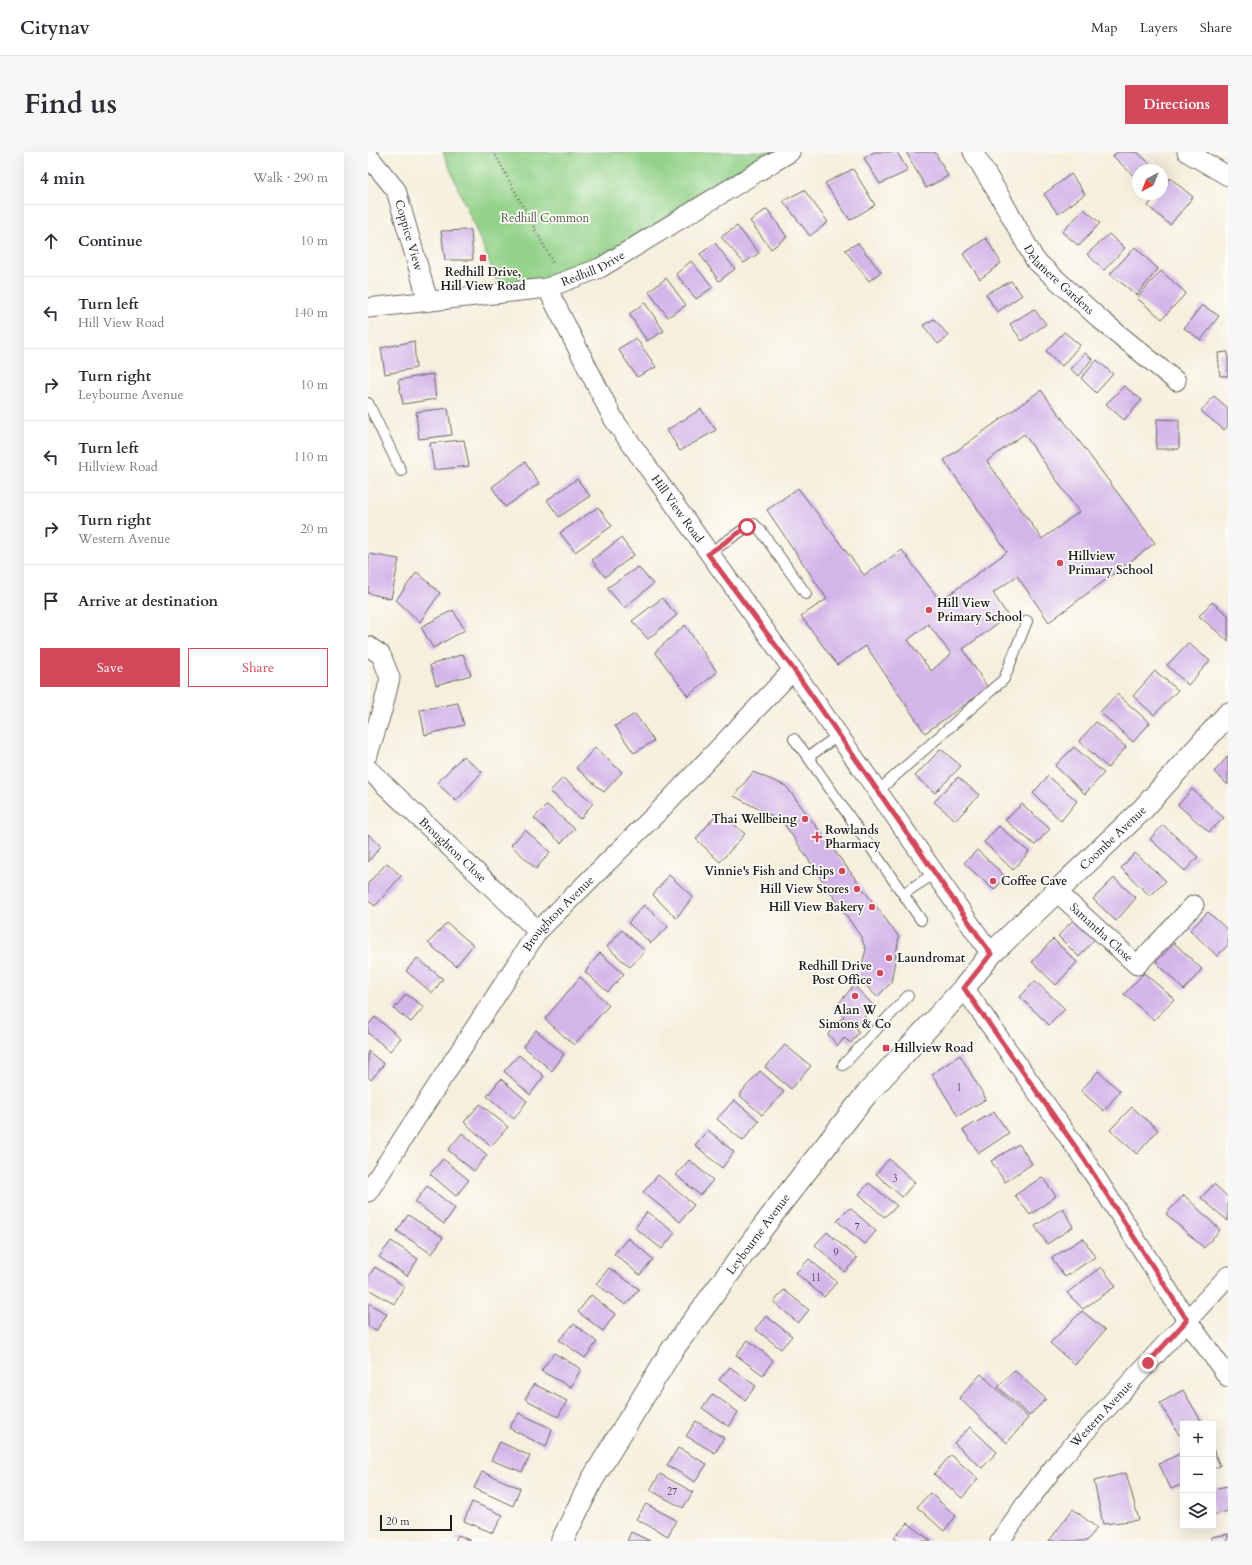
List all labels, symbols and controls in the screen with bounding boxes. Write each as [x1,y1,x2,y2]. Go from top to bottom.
text: Citynav [20,15,90,41]
text: Map [1091,18,1118,37]
text: Layers [1140,18,1178,37]
text: Share [1200,18,1232,37]
text: Find us [24,85,117,123]
button: Directions [1125,85,1228,124]
north arrow [1132,164,1168,200]
text: 4 min [40,167,85,190]
text: Walk · 290 m [253,169,328,187]
street label: Coppice View [391,198,427,273]
park label: Redhill Common [501,210,590,226]
icon: ahead [40,230,62,252]
text: Continue [78,231,143,251]
text: 10 m [300,232,328,250]
street label: Delamere Gardens [1020,242,1098,318]
street label: Redhill Drive [559,247,628,290]
marker: Redhill Drive, Hill View Road [478,253,488,263]
place label: Redhill Drive, Hill View Road [440,264,526,294]
text: Turn left [78,294,139,314]
icon: left [40,302,62,324]
text: 140 m [294,304,328,322]
text: Hill View Road [78,314,164,332]
text: Turn right [78,366,151,386]
icon: right [40,374,62,396]
text: 10 m [300,376,328,394]
text: Leybourne Avenue [78,386,183,404]
text: Turn left [78,438,139,458]
icon: left [40,446,62,468]
text: 110 m [294,448,328,466]
text: Hillview Road [78,458,158,476]
street label: Hill View Road [648,472,707,546]
text: Turn right [78,510,151,530]
icon: right [40,518,62,540]
route start [738,518,756,536]
text: 20 m [300,520,328,538]
text: Western Avenue [78,530,170,548]
place label: Hillview Primary School [1068,548,1154,578]
marker: Hillview Primary School [1055,558,1065,568]
icon: arrive [40,590,62,612]
text: Arrive at destination [78,591,218,611]
place label: Hill View Primary School [937,595,1023,625]
marker: Hill View Primary School [924,605,934,615]
button: Save [40,648,180,687]
button: Share [188,648,328,687]
street label: Coombe Avenue [1076,802,1150,873]
place label: Thai Wellbeing [712,811,798,827]
street label: Broughton Close [415,814,490,886]
marker: Thai Wellbeing [800,814,810,824]
place label: Rowlands Pharmacy [825,822,881,852]
marker: Rowlands Pharmacy [812,832,822,842]
place label: Vinnie's Fish and Chips [704,863,834,879]
marker: Vinnie's Fish and Chips [837,866,847,876]
street label: Broughton Avenue [519,872,597,954]
place label: Coffee Cave [1001,873,1067,889]
marker: Coffee Cave [988,876,998,886]
place label: Hill View Stores [760,881,849,897]
marker: Hill View Stores [852,884,862,894]
place label: Hill View Bakery [769,899,864,915]
street label: Samantha Close [1066,899,1136,965]
marker: Hill View Bakery [867,902,877,912]
place label: Laundromat [897,950,966,966]
marker: Laundromat [884,953,894,963]
place label: Redhill Drive Post Office [799,958,872,988]
marker: Redhill Drive Post Office [875,968,885,978]
marker: Alan W Simons & Co [850,991,860,1001]
place label: Alan W Simons & Co [819,1002,891,1032]
place label: Hillview Road [894,1040,974,1056]
marker: Hillview Road [881,1043,891,1053]
house number: 1 [956,1081,962,1095]
house number: 3 [892,1172,898,1186]
street label: Leybourne Avenue [723,1190,794,1278]
house number: 7 [854,1220,860,1234]
house number: 9 [833,1246,839,1260]
house number: 11 [811,1271,821,1285]
route end [1139,1354,1157,1372]
street label: Western Avenue [1066,1377,1136,1451]
map controls [1180,1421,1216,1529]
button: + [1180,1421,1216,1457]
button: − [1180,1457,1216,1493]
house number: 27 [667,1485,677,1499]
button: layers [1180,1493,1216,1529]
scale bar [380,1513,452,1532]
text: 20 m [386,1514,410,1529]

